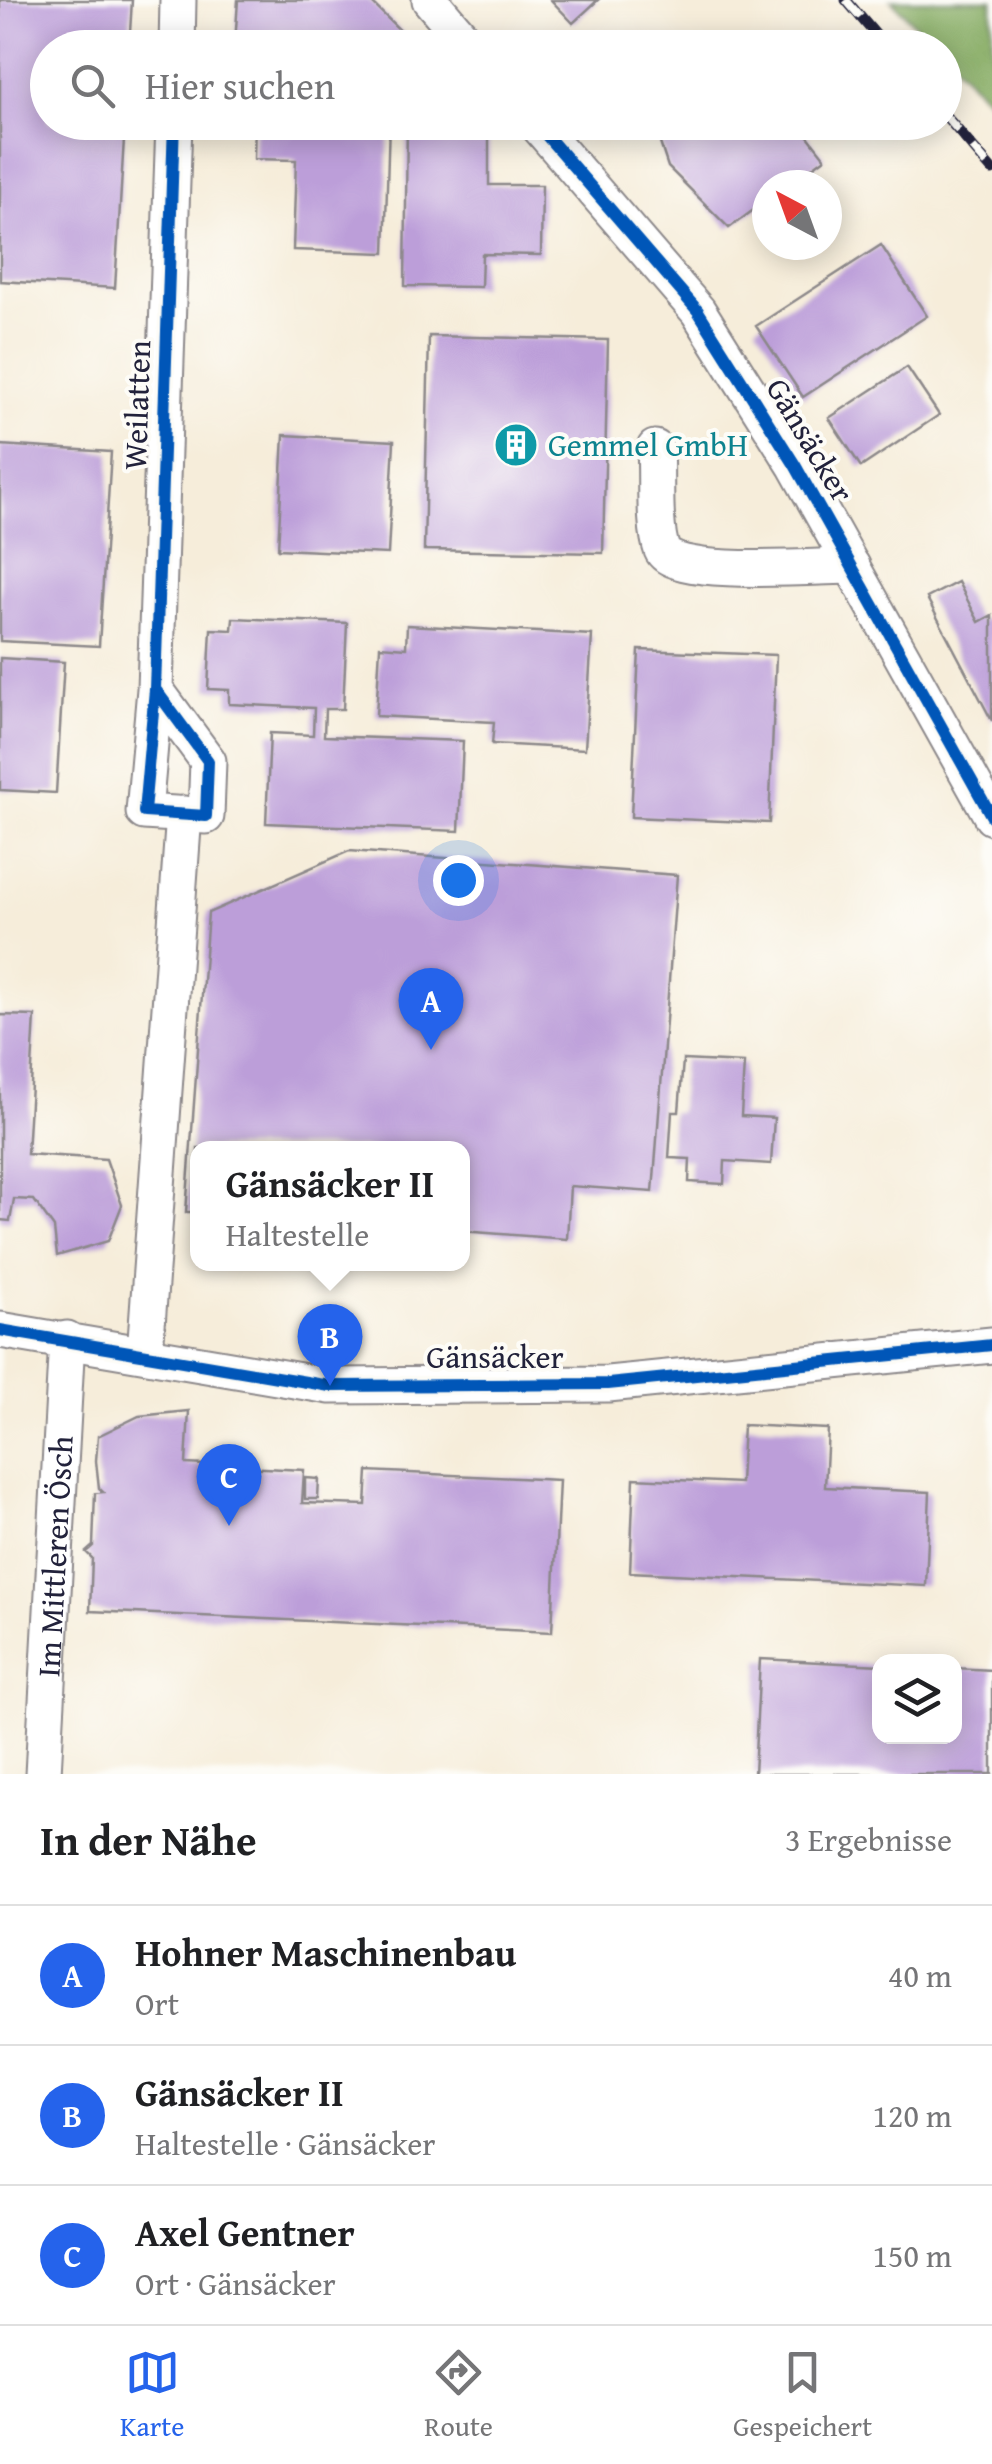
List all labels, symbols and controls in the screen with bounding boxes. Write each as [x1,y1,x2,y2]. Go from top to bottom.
search box [30,30,962,140]
text: Hier suchen [145,57,335,113]
icon: search [65,58,120,113]
north arrow [752,170,842,260]
street label: Weilatten [111,339,162,471]
street label: Gänsäcker [755,369,866,511]
place label: Gemmel GmbH [548,421,748,468]
building icon: Gemmel GmbH [493,422,539,468]
your location [433,855,484,906]
pin: A [398,968,464,1050]
popup [190,1141,470,1271]
text: Gänsäcker II [226,1155,434,1211]
text: Haltestelle [226,1211,369,1258]
pin: B [298,1304,362,1386]
street label: Gänsäcker [426,1333,564,1380]
street label: Im Mittleren Ösch [24,1434,85,1678]
pin: C [196,1444,262,1526]
map controls [872,1654,962,1744]
button: layers [872,1654,962,1744]
text: In der Nähe [40,1809,257,1870]
text: 3 Ergebnisse [785,1816,952,1863]
text: Hohner Maschinenbau [135,1924,516,1980]
text: A [62,1952,83,1999]
text: 40 m [888,1952,952,1999]
text: Ort [135,1980,179,2027]
text: Gänsäcker II [135,2064,344,2120]
text: B [63,2092,82,2139]
text: 120 m [873,2092,952,2139]
text: Haltestelle · Gänsäcker [135,2120,435,2167]
text: Axel Gentner [135,2204,355,2260]
text: C [63,2232,82,2279]
text: 150 m [873,2232,952,2279]
text: Ort · Gänsäcker [135,2260,336,2307]
tab: Karte [120,2345,184,2446]
tab: Route [424,2345,493,2446]
tab: Gespeichert [733,2345,872,2446]

